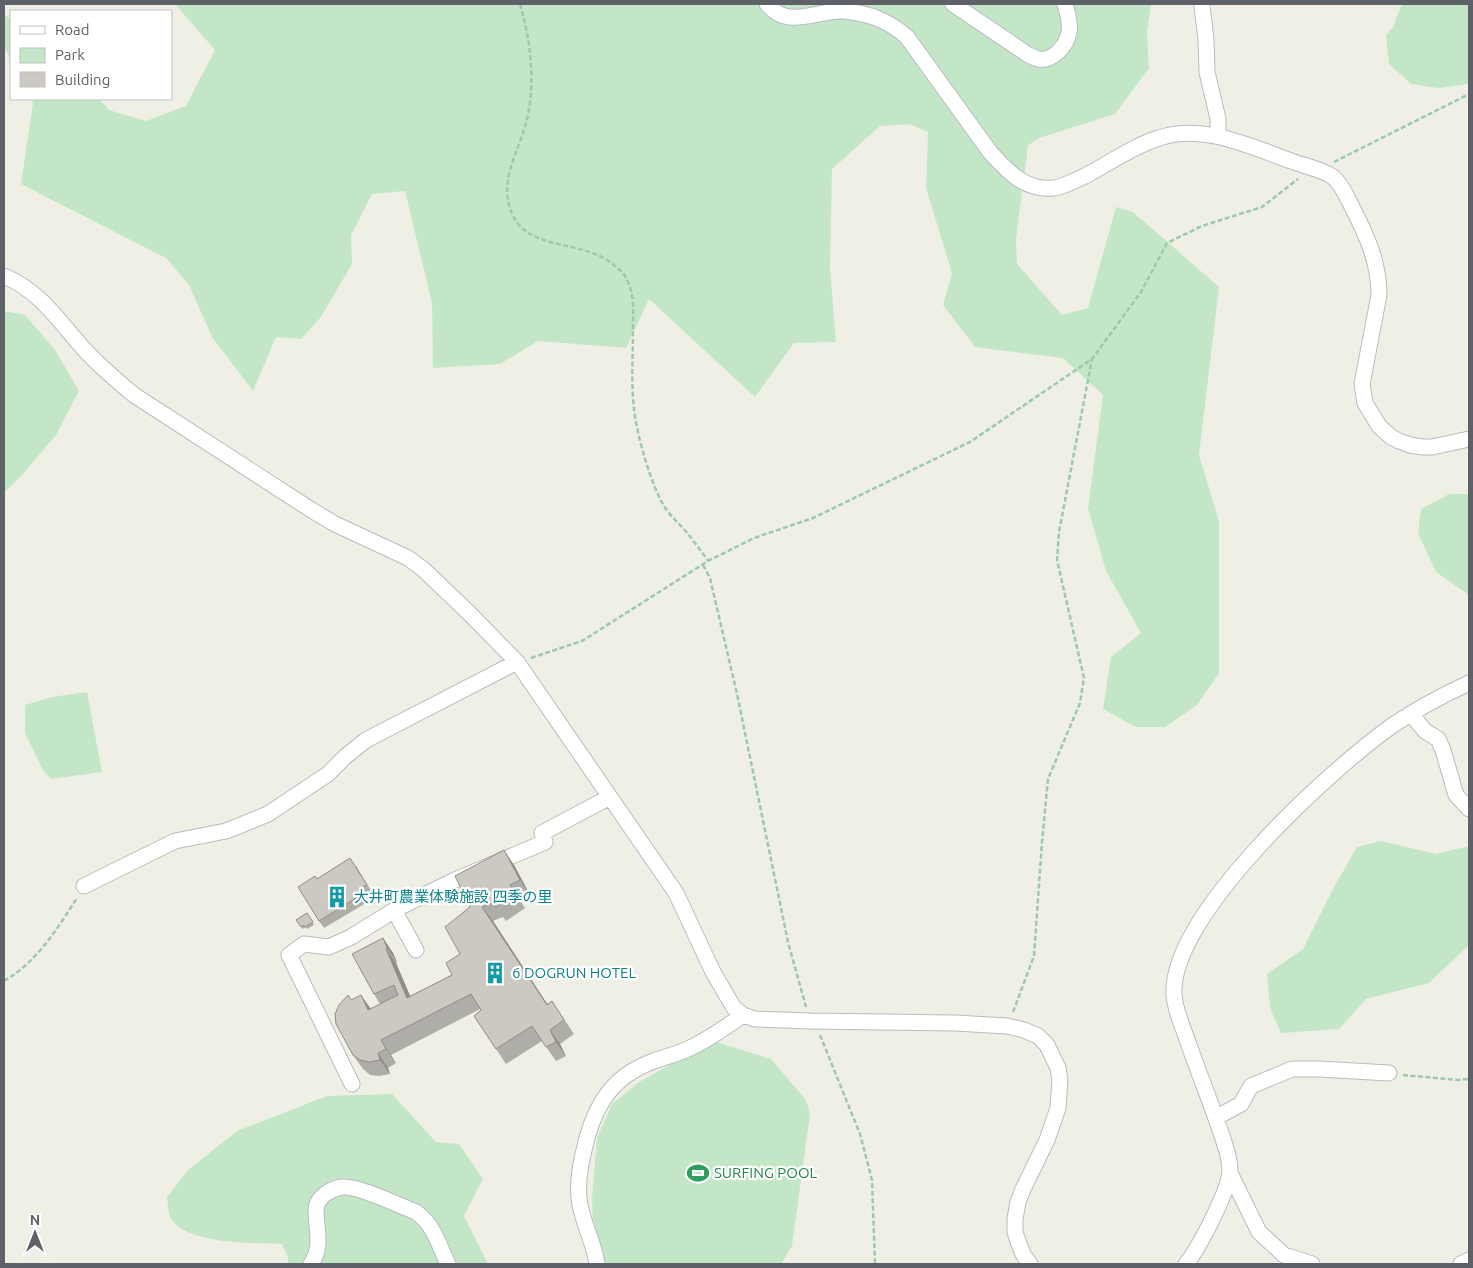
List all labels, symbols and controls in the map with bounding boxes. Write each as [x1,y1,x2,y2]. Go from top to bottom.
legend [10,10,172,100]
text: Road [55,21,90,38]
text: Park [55,46,85,63]
text: Building [55,71,110,88]
building icon: 大井町農業体験施設 四季の里 [324,884,350,910]
place label: 大井町農業体験施設 四季の里 [354,888,552,905]
building icon: 6 DOGRUN HOTEL [482,960,508,986]
place label: 6 DOGRUN HOTEL [512,964,636,981]
sports icon: SURFING POOL [685,1160,711,1186]
place label: SURFING POOL [714,1164,818,1181]
north arrow [10,1208,60,1258]
text: N [30,1212,40,1228]

